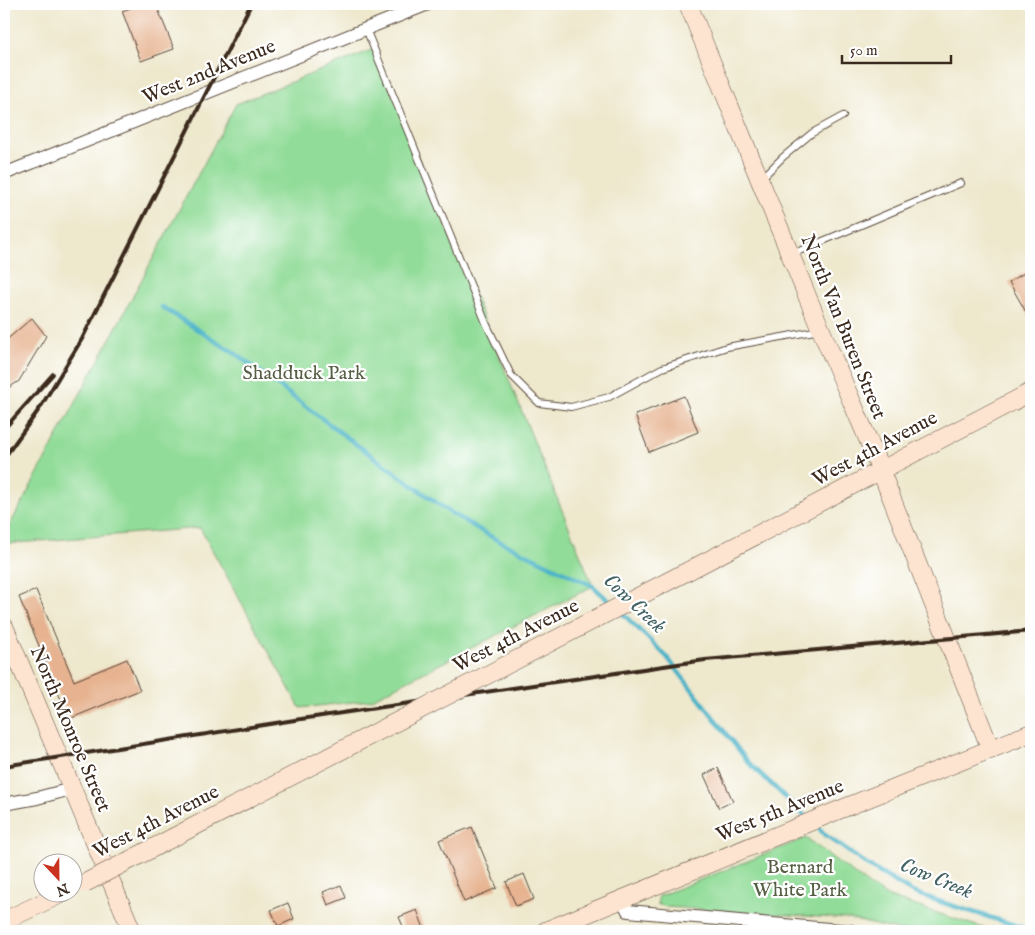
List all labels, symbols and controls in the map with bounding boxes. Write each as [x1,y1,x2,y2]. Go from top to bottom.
scale bar [842,32,951,64]
street label: West 2nd Avenue [139,34,279,110]
text: 50 m [850,41,878,60]
street label: North Van Buren Street [795,231,892,423]
park label: Shadduck Park [243,361,366,386]
street label: West 4th Avenue [808,405,942,493]
water label: Cow Creek [597,568,671,640]
street label: West 4th Avenue [449,593,583,679]
street label: North Monroe Street [24,642,116,816]
street label: West 5th Avenue [712,774,848,848]
street label: West 4th Avenue [89,779,223,865]
north arrow [32,852,82,902]
water label: Cow Creek [896,852,977,906]
park label: Bernard White Park [753,855,847,903]
text: N [54,878,72,900]

